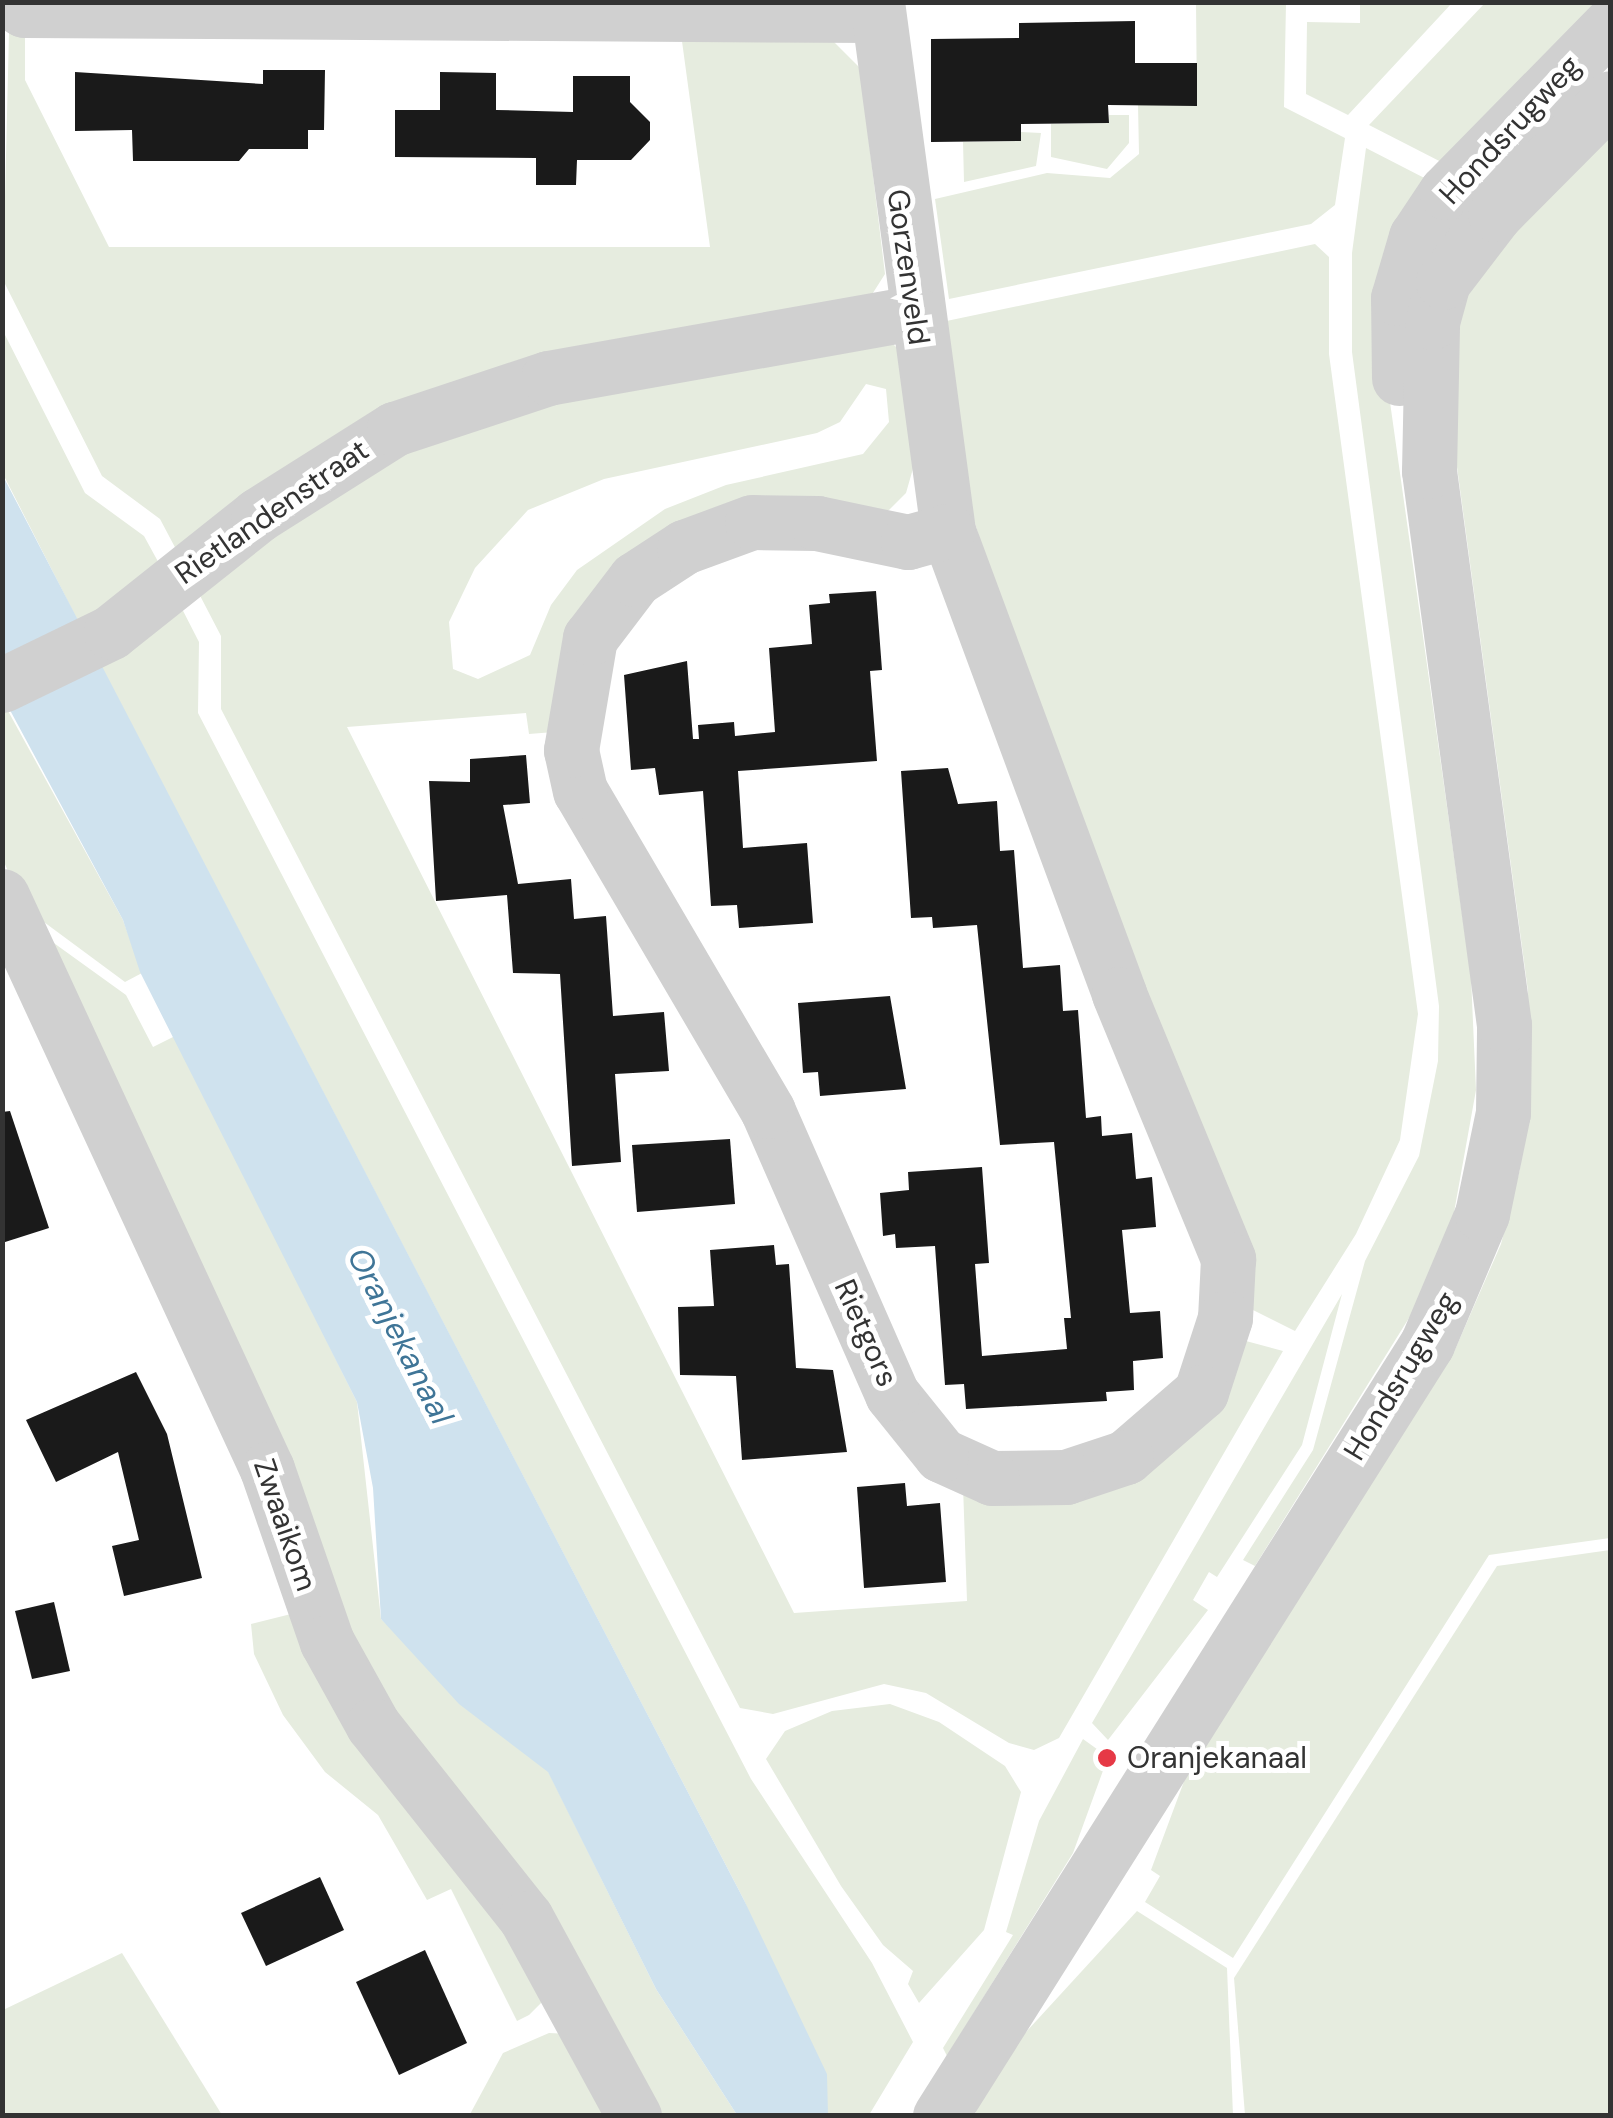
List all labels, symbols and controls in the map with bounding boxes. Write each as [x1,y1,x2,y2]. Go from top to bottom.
street label: Hondsrugweg [1432,48,1588,212]
street label: Gorzenveld [879,187,937,347]
street label: Rietlandenstraat [168,432,376,592]
water label: Oranjekanaal [339,1241,461,1431]
street label: Rietgors [826,1274,906,1392]
street label: Hondsrugweg [1337,1285,1465,1467]
street label: Zwaaikom [246,1454,324,1596]
place label: Oranjekanaal [1127,1740,1307,1776]
marker: Oranjekanaal [1096,1747,1118,1769]

